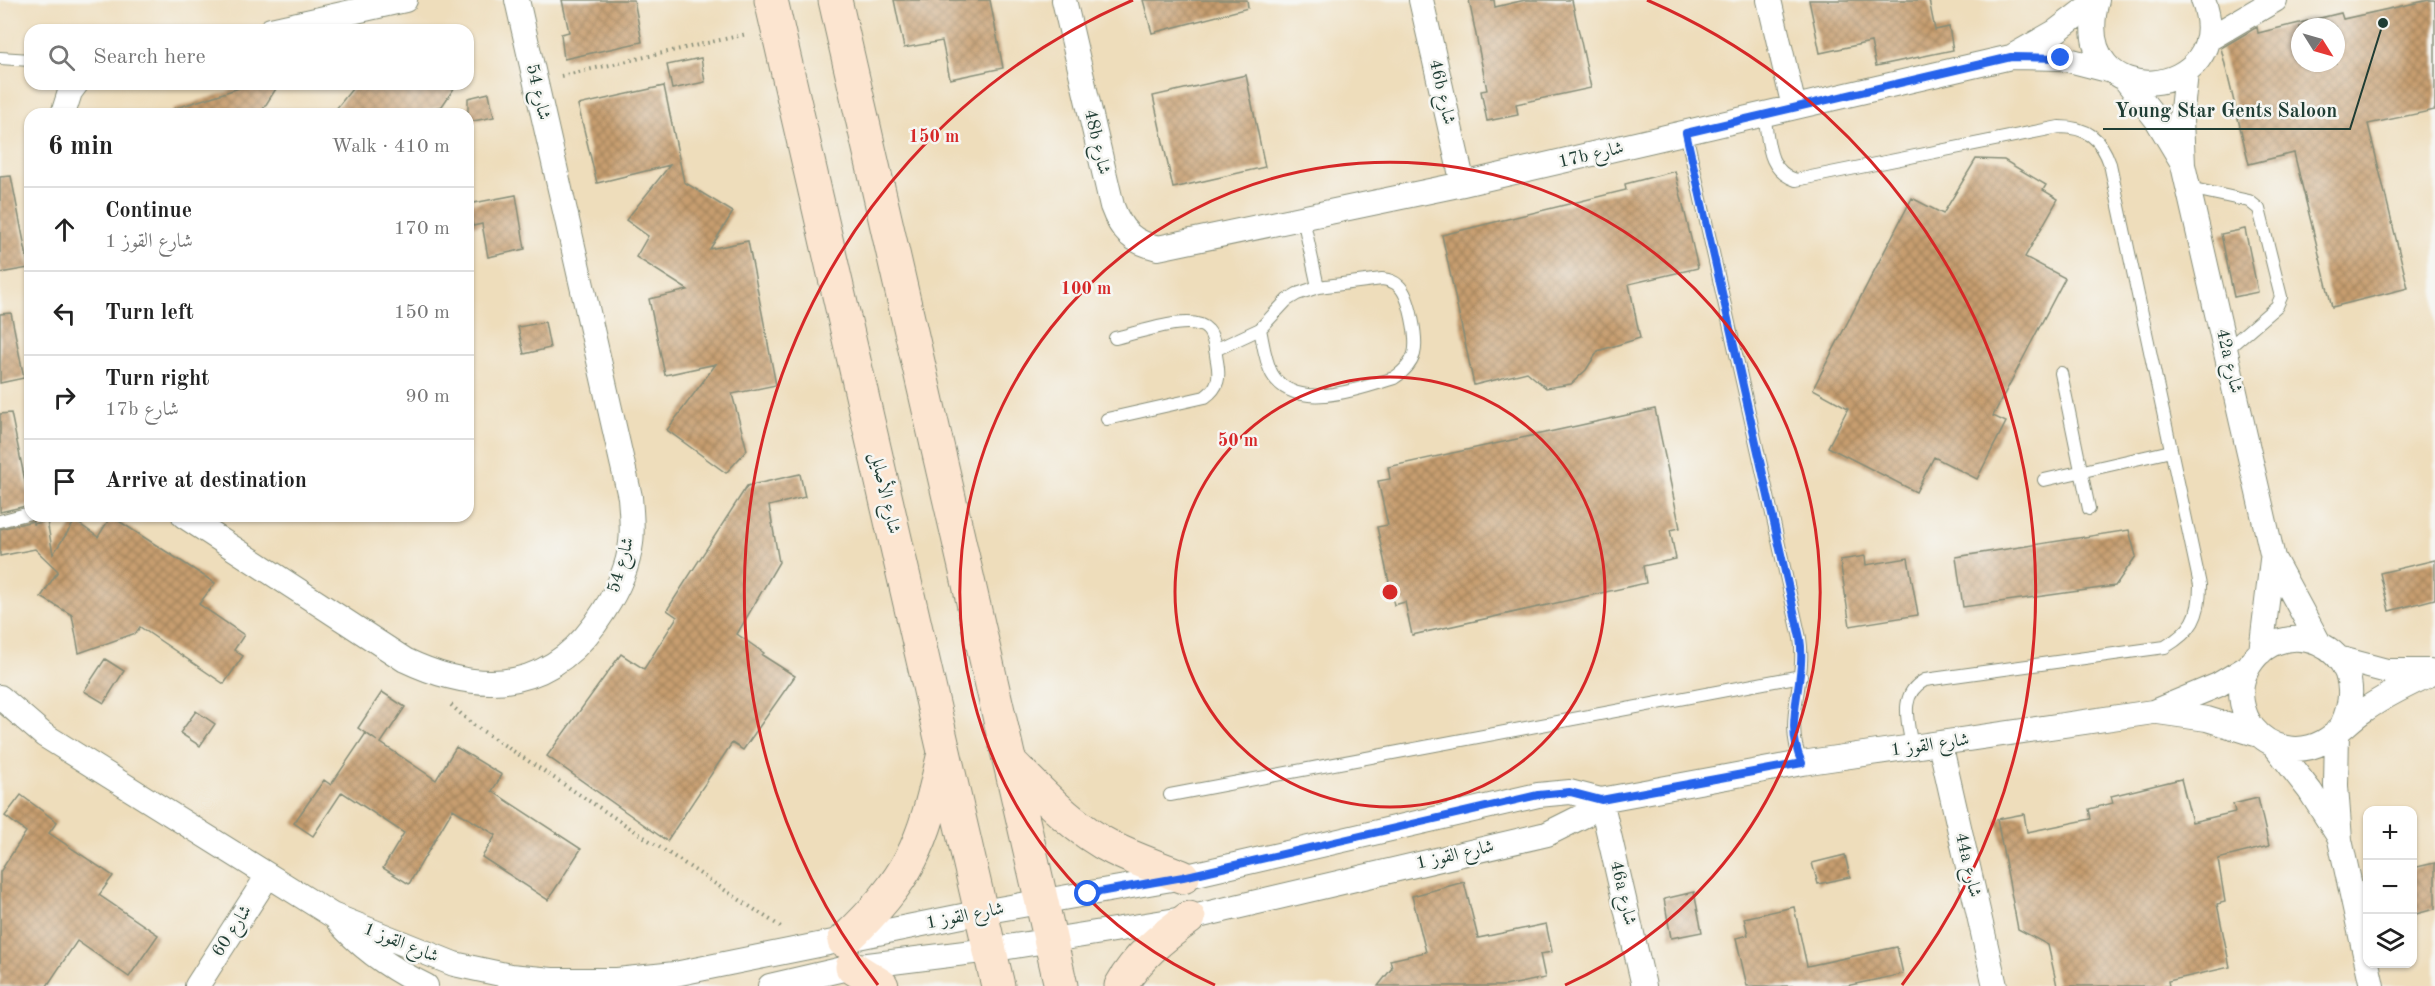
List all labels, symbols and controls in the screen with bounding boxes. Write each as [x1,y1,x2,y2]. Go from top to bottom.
north arrow [2291,18,2345,72]
search box [24,24,474,90]
icon: search [45,41,78,74]
route end [2047,44,2073,70]
text: Search here [93,46,206,68]
street label: 46b شارع [1421,58,1458,127]
street label: شارع 54 [518,62,553,123]
callout: Young Star Gents Saloon [2103,91,2350,129]
text: Young Star Gents Saloon [2115,102,2337,122]
street label: 48b شارع [1076,108,1113,177]
text: 150 m [909,128,959,146]
text: 6 min [48,134,113,160]
text: Walk · 410 m [331,137,450,157]
street label: 17b شارع [1557,139,1626,176]
text: Continue [105,200,192,222]
icon: ahead [48,213,81,246]
text: 170 m [394,219,450,239]
text: شارع القوز 1 [105,232,193,252]
text: 100 m [1061,280,1111,298]
icon: left [48,297,81,330]
text: Turn left [105,302,194,324]
text: 150 m [394,303,450,323]
street label: 42a شارع [2208,327,2245,396]
text: Turn right [105,368,209,390]
icon: right [48,381,81,414]
text: 90 m [405,387,450,407]
text: 17b شارع [105,400,179,420]
text: 50 m [1218,432,1258,450]
street label: شارع الأصايل [862,449,908,537]
icon: arrive [48,465,81,498]
text: Arrive at destination [105,470,307,492]
street label: شارع 54 [604,535,642,596]
centre of rings [1380,582,1400,602]
street label: شارع القوز 1 [1890,731,1971,764]
map controls [2363,806,2417,968]
button: + [2363,806,2417,860]
street label: 44a شارع [1947,831,1984,900]
street label: شارع القوز 1 [1414,837,1497,878]
street label: 46a شارع [1602,859,1639,928]
button: − [2363,860,2417,914]
route start [1074,880,1100,906]
street label: شارع القوز 1 [924,900,1006,937]
street label: شارع 60 [209,902,259,963]
button: layers [2363,914,2417,968]
street label: شارع القوز 1 [359,920,441,971]

